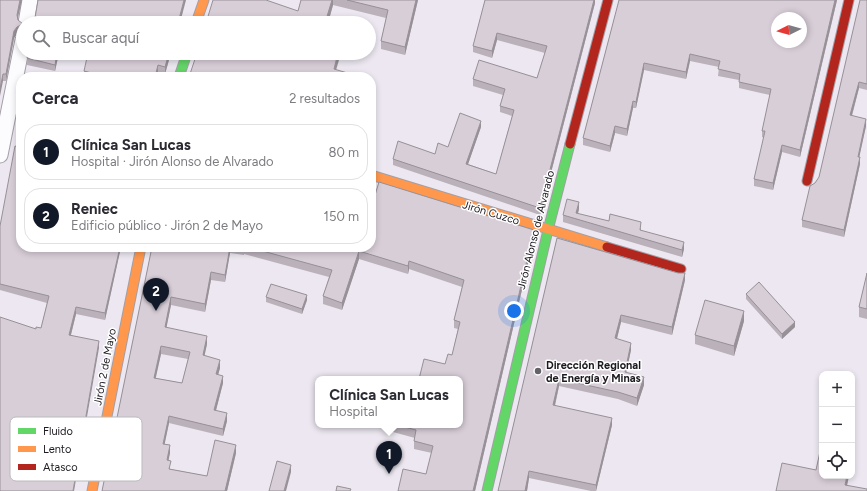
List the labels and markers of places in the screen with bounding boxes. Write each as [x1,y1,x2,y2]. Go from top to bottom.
pin: 2 [143,278,169,311]
place label: Dirección Regional de Energía y Minas [546,359,641,385]
marker: Dirección Regional de Energía y Minas [533,366,543,376]
pin: 1 [376,441,402,474]

